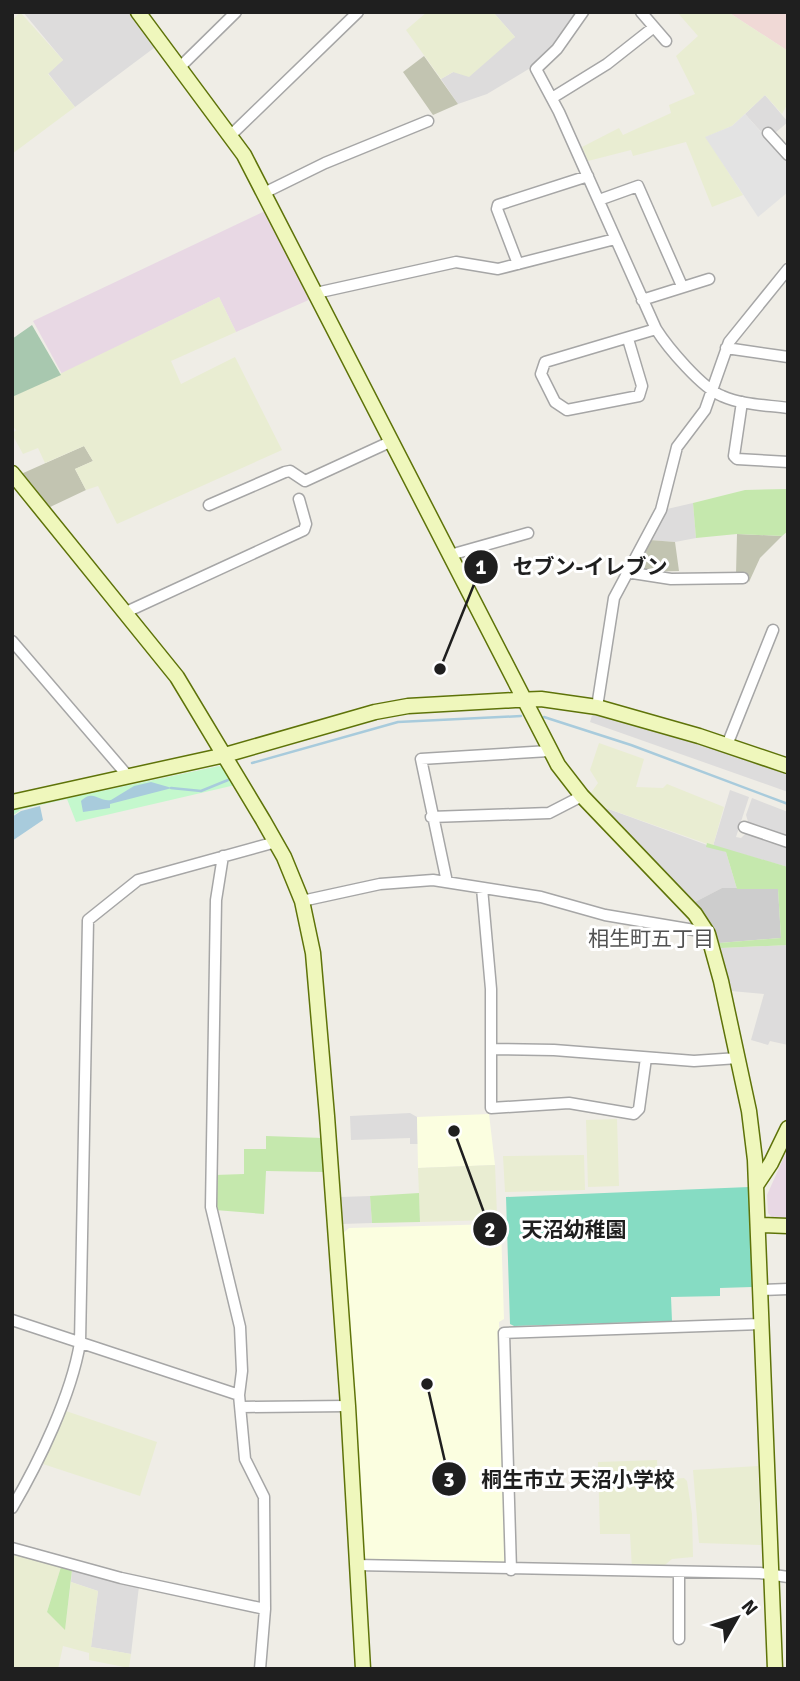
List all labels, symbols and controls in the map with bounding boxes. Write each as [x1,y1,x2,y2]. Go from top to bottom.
callout: セブン-イレブン [464,546,682,588]
text: 1 [475,554,487,580]
text: セブン-イレブン [513,554,667,580]
district label: 相生町五丁目 [588,926,714,952]
callout: 天沼幼稚園 [472,1208,640,1250]
text: 2 [484,1217,496,1243]
text: 天沼幼稚園 [522,1217,627,1243]
callout: 桐生市立 天沼小学校 [432,1458,688,1500]
text: 3 [443,1467,455,1493]
text: 桐生市立 天沼小学校 [481,1467,675,1493]
north arrow [702,1583,772,1653]
text: N [736,1595,763,1621]

